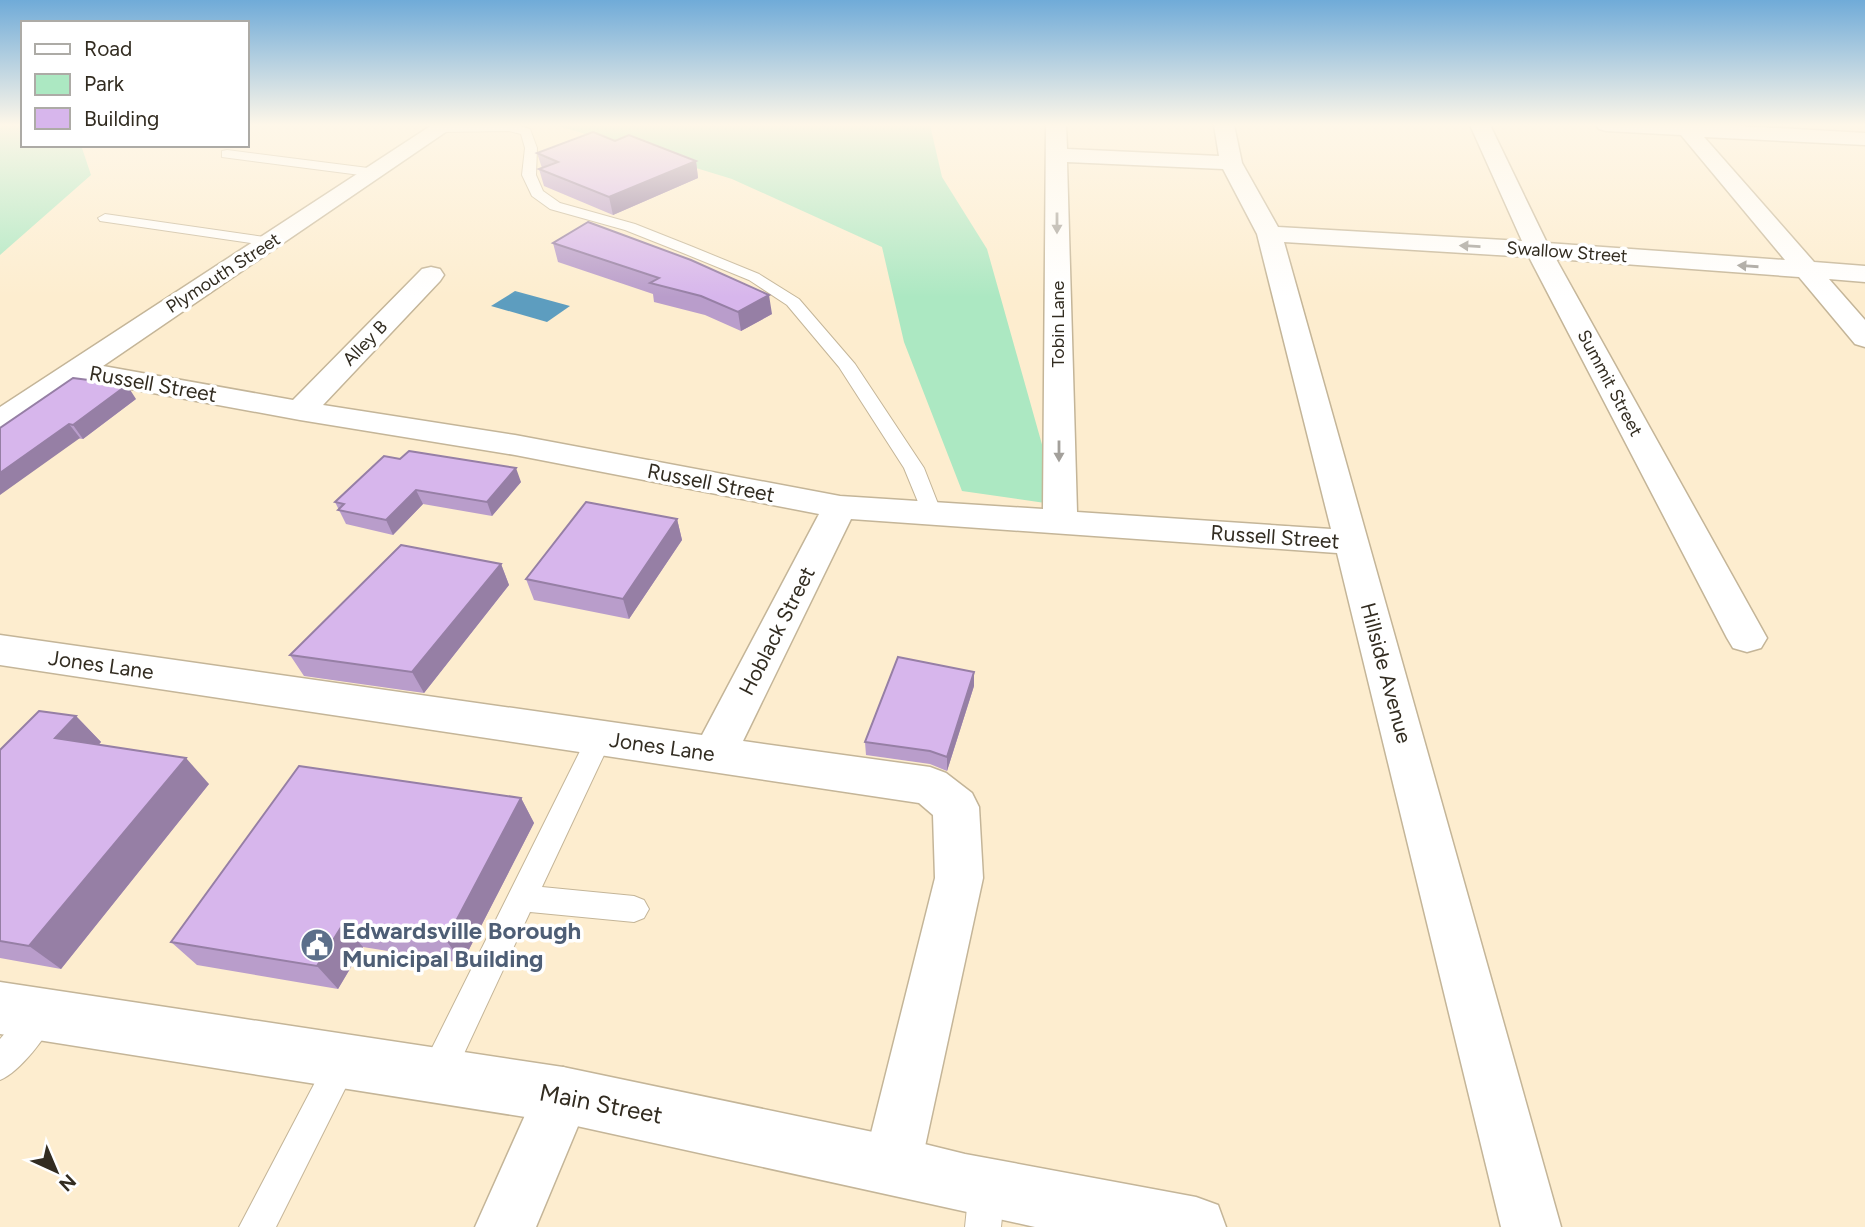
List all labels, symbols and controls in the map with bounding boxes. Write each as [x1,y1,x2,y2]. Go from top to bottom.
legend [21,21,248,147]
text: Road [84,36,132,61]
text: Park [84,71,125,96]
text: Building [84,106,159,131]
one-way arrow [1051,213,1063,235]
street label: Plymouth Street [162,228,284,318]
street label: Swallow Street [1506,237,1628,267]
one-way arrow [1459,240,1481,251]
one-way arrow [1737,260,1759,271]
street label: Tobin Lane [1047,280,1069,367]
street label: Alley B [338,316,392,370]
street label: Summit Street [1573,326,1647,440]
street label: Russell Street [87,360,219,407]
one-way arrow [1053,440,1064,462]
street label: Russell Street [645,458,777,507]
street label: Russell Street [1210,520,1340,553]
street label: Hoblack Street [733,562,820,699]
street label: Hillside Avenue [1356,600,1417,746]
street label: Jones Lane [47,645,155,684]
street label: Jones Lane [608,727,716,766]
place label: Edwardsville Borough Municipal Building [342,916,581,973]
public building icon: Edwardsville Borough Municipal Building [298,926,336,964]
street label: Main Street [537,1077,665,1130]
north arrow [21,1136,91,1206]
text: N [54,1169,81,1196]

